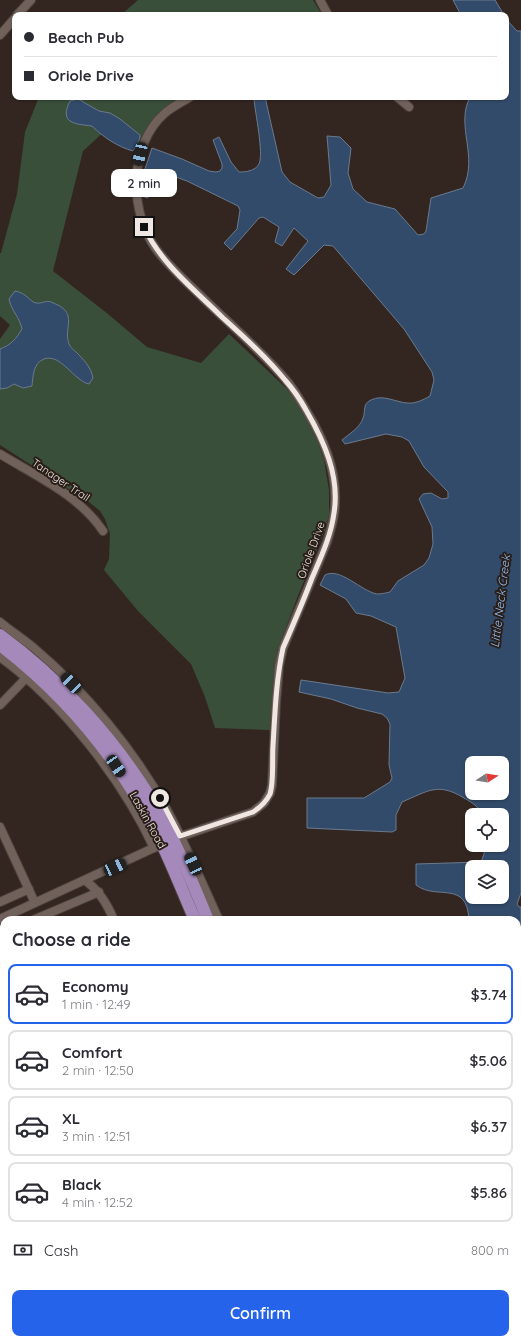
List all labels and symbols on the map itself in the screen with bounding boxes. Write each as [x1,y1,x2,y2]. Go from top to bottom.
car [132,141,148,167]
callout: 2 min [111,169,177,197]
route end [135,218,153,236]
street label: Tanager Trail [29,455,93,505]
street label: Oriole Drive [294,520,328,580]
water label: Little Neck Creek [487,552,513,648]
car [58,670,84,696]
car [104,753,128,779]
north arrow [465,756,509,800]
street label: Laskin Road [127,789,169,851]
route start [151,789,169,807]
car [182,851,204,877]
car [102,856,128,878]

